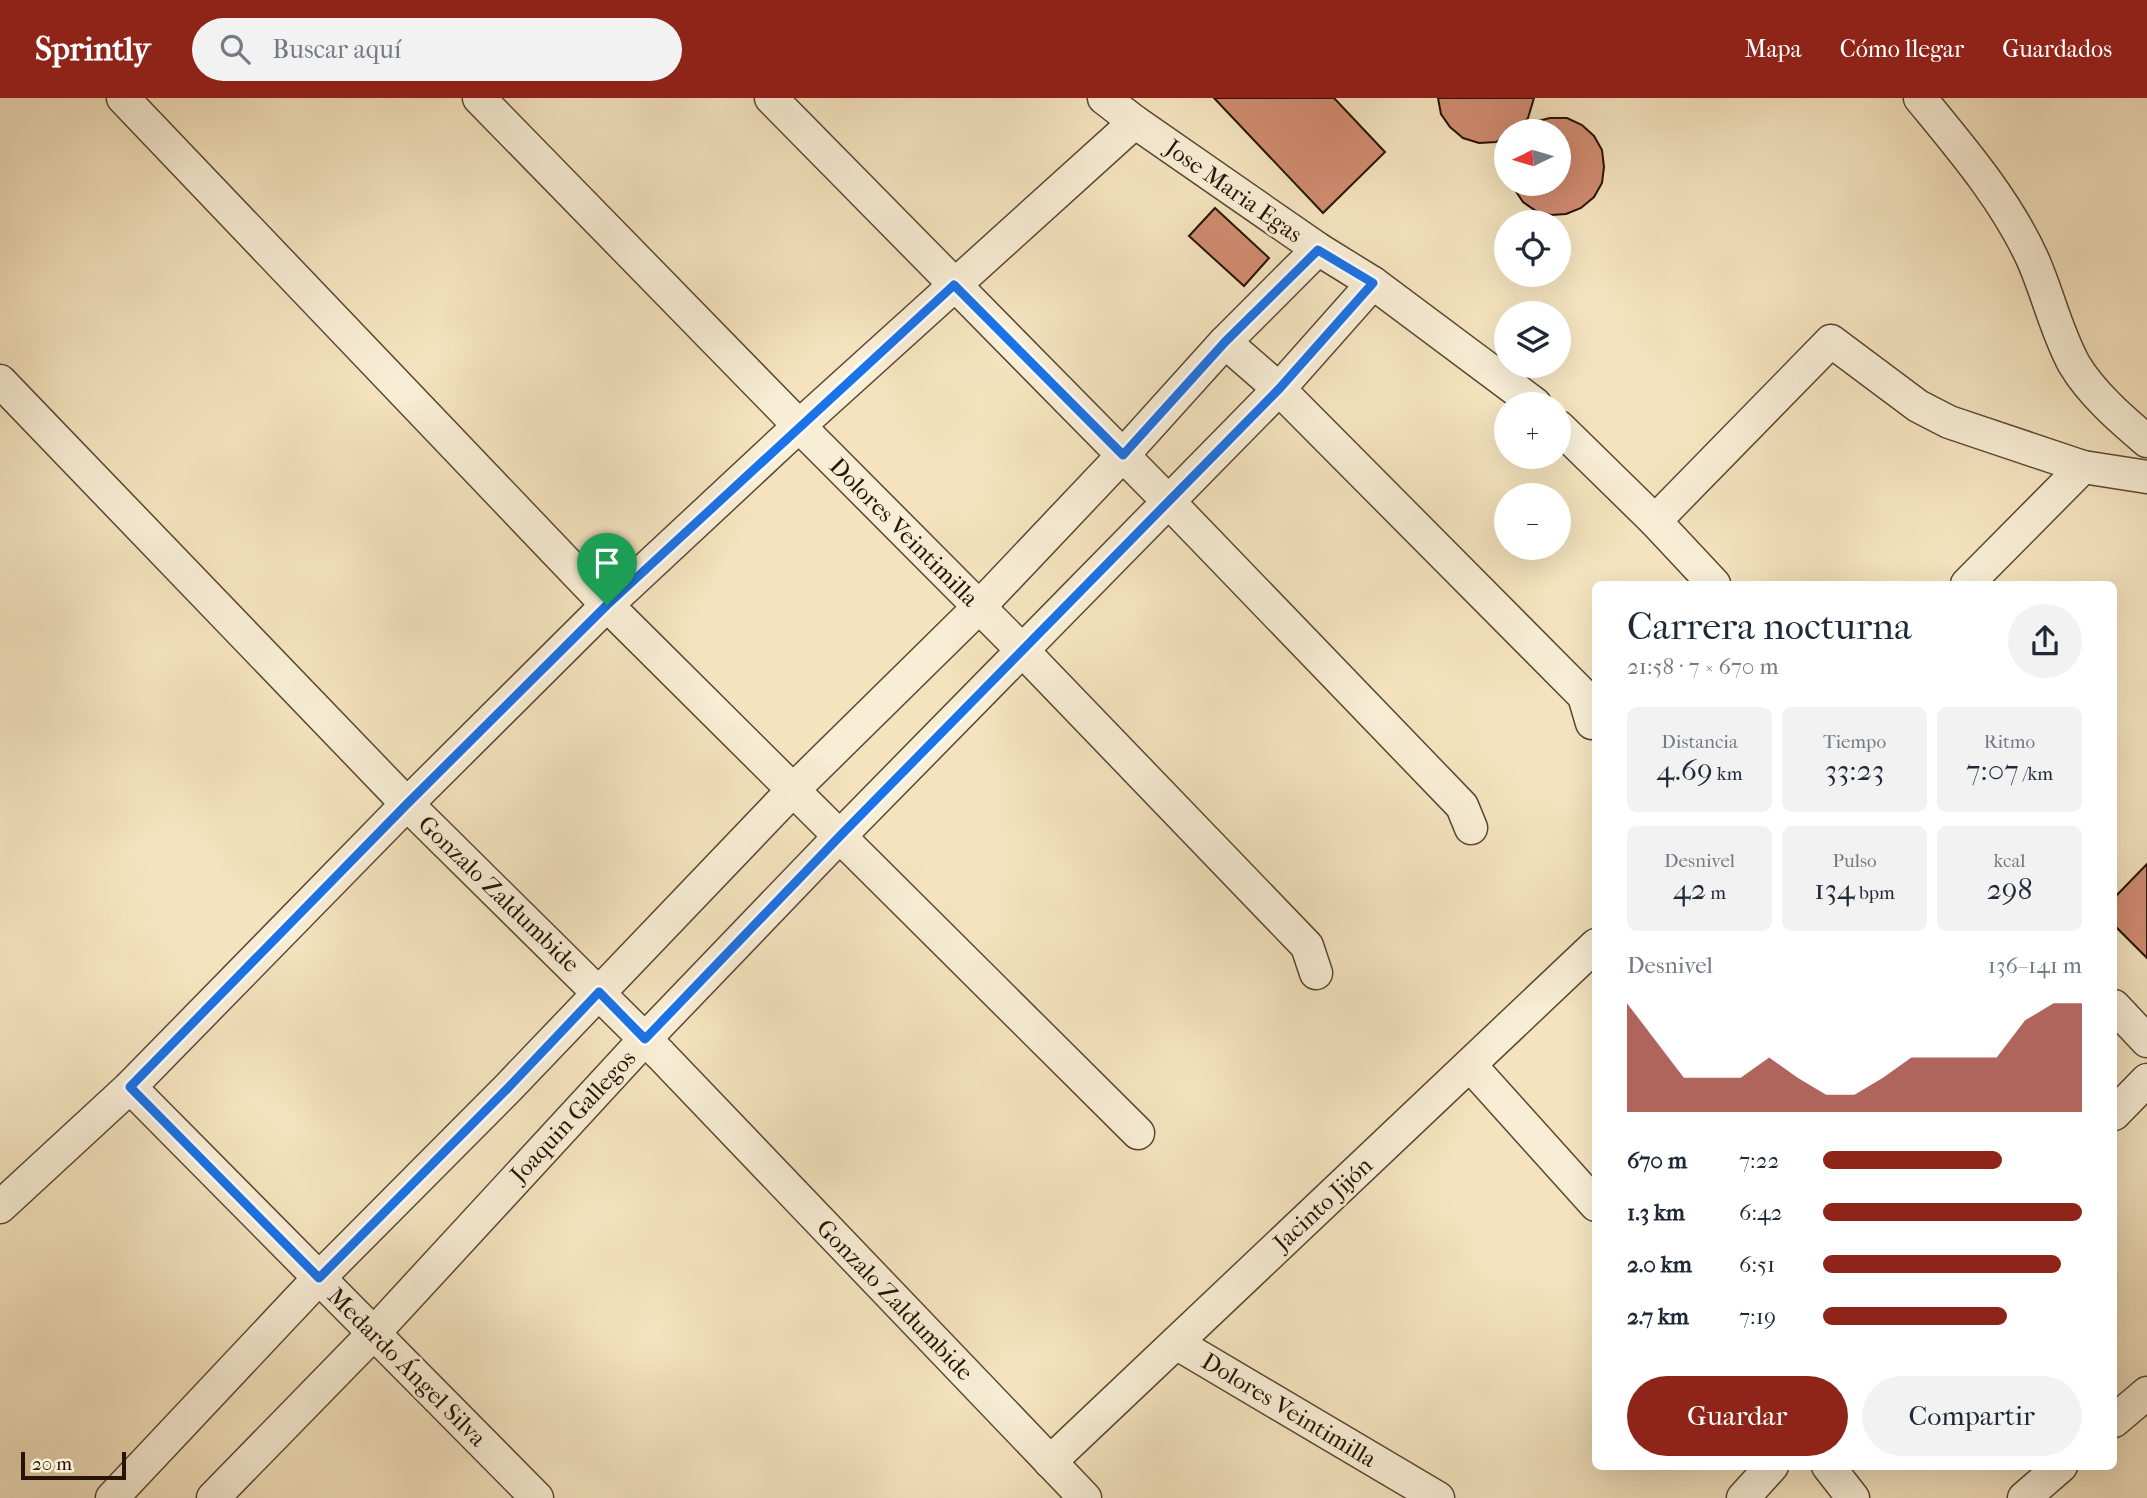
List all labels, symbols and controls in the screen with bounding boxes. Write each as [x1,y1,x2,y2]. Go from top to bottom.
search box [192,18,682,81]
text: Sprintly [35,30,150,69]
icon: search [216,30,254,68]
text: Buscar aquí [272,34,402,65]
text: Mapa [1744,35,1802,63]
text: Cómo llegar [1840,35,1964,63]
text: Guardados [2002,35,2112,63]
north arrow [1494,119,1572,196]
map controls [1494,119,1571,560]
street label: Jose Maria Egas [1159,132,1308,249]
button: locate [1494,210,1571,287]
button: layers [1494,301,1571,378]
button: + [1494,392,1571,469]
street label: Dolores Veintimilla [824,452,985,613]
button: − [1494,483,1571,560]
pin [577,533,637,605]
icon: arrive [588,544,626,582]
text: Carrera nocturna [1627,604,1912,649]
button: share [2008,604,2082,678]
text: 21:58 · 7 × 670 m [1627,653,1779,680]
text: Distancia [1661,731,1738,753]
text: Tiempo [1823,731,1886,753]
text: Ritmo [1984,731,2035,753]
text: 4.69 [1657,753,1713,788]
text: 33:23 [1825,753,1884,788]
text: 7:07 [1966,753,2019,788]
text: km [1713,763,1742,785]
text: /km [2019,763,2053,785]
street label: Gonzalo Zaldumbide [413,810,585,978]
text: Desnivel [1664,850,1735,872]
text: Pulso [1832,850,1877,872]
text: kcal [1994,850,2025,872]
text: 42 [1673,872,1706,907]
text: 134 [1814,872,1855,907]
text: 298 [1986,872,2033,907]
text: m [1706,882,1726,904]
text: bpm [1855,882,1895,904]
text: Desnivel [1627,952,1713,979]
text: 136–141 m [1988,952,2082,979]
street label: Joaquin Gallegos [503,1044,642,1189]
text: 670 m [1627,1147,1687,1174]
text: 7:22 [1739,1147,1779,1174]
street label: Jacinto Jijón [1266,1151,1378,1258]
text: 1.3 km [1627,1199,1685,1226]
text: 6:42 [1739,1199,1782,1226]
street label: Gonzalo Zaldumbide [811,1214,979,1386]
text: 2.0 km [1627,1251,1692,1278]
text: 6:51 [1739,1251,1775,1278]
street label: Medardo Ángel Silva [322,1281,493,1453]
text: 2.7 km [1627,1303,1689,1330]
text: 7:19 [1739,1303,1776,1330]
street label: Dolores Veintimilla [1197,1347,1382,1474]
button: Guardar [1627,1376,1848,1456]
button: Compartir [1862,1376,2082,1456]
scale bar [21,1449,126,1481]
text: 20 m [32,1453,72,1475]

